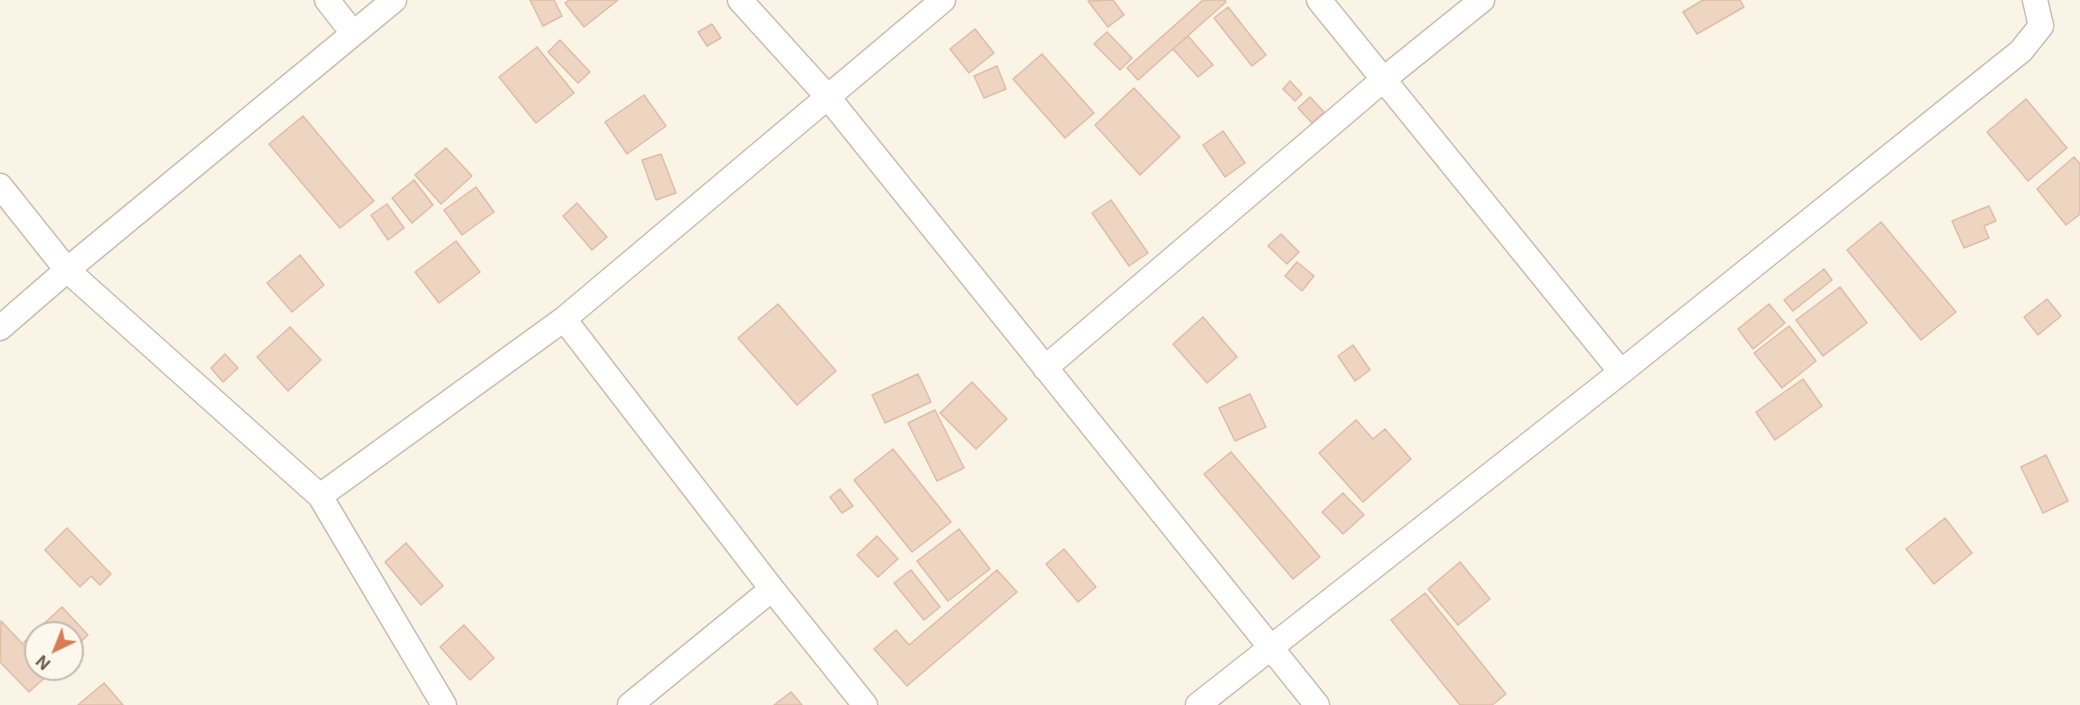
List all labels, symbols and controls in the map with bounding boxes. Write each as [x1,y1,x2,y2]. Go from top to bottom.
north arrow [24,621,84,681]
text: N [32,651,54,674]

